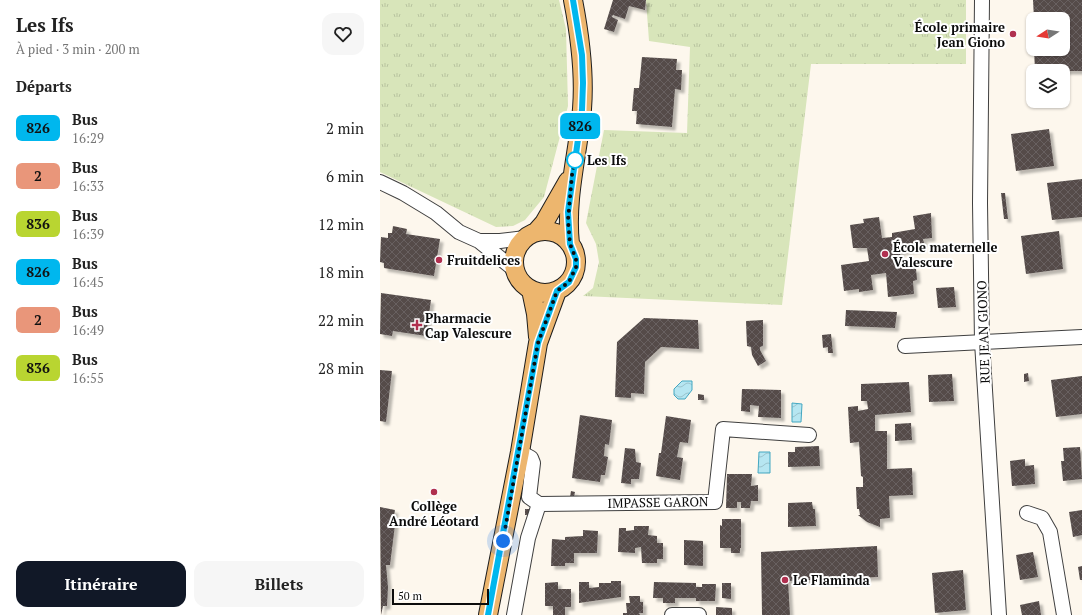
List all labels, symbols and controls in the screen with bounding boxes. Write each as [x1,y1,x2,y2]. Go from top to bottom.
text: Les Ifs [16,12,74,37]
north arrow [1026,12,1070,56]
map controls [1026,12,1070,108]
button: heart [322,13,364,55]
place label: École primaire Jean Giono [915,18,1005,51]
marker: École primaire Jean Giono [1008,29,1018,39]
text: À pied · 3 min · 200 m [16,40,140,58]
button: layers [1026,64,1070,108]
text: Départs [16,76,72,96]
text: Bus [72,109,98,129]
line badge: 826 [557,113,603,139]
text: 826 [568,116,592,135]
text: 826 [26,118,50,137]
text: 2 min [326,118,364,138]
text: 16:29 [72,129,104,147]
marker: Les Ifs [566,151,584,169]
place label: Les Ifs [587,151,627,169]
text: Bus [72,157,98,177]
text: 2 [34,166,42,185]
text: 6 min [326,166,364,186]
text: 16:33 [72,177,104,195]
text: Bus [72,205,98,225]
text: 836 [26,214,50,233]
text: 12 min [318,214,364,234]
text: 16:39 [72,225,104,243]
place label: École maternelle Valescure [893,238,997,271]
marker: École maternelle Valescure [880,249,890,259]
place label: Fruitdelices [447,251,520,269]
text: Bus [72,253,98,273]
marker: Fruitdelices [434,255,444,265]
text: 826 [26,262,50,281]
text: 18 min [318,262,364,282]
text: 16:45 [72,273,104,291]
street label: RUE JEAN GIONO [972,280,994,384]
text: Bus [72,301,98,321]
place label: Pharmacie Cap Valescure [425,309,512,342]
text: 2 [34,310,42,329]
text: 22 min [318,310,364,330]
marker: Pharmacie Cap Valescure [412,320,422,330]
text: 16:49 [72,321,104,339]
text: Bus [72,349,98,369]
text: 836 [26,358,50,377]
text: 28 min [318,358,364,378]
text: 16:55 [72,369,104,387]
marker: Collège André Léotard [429,487,439,497]
street label: IMPASSE GARON [607,492,709,512]
place label: Collège André Léotard [389,497,479,530]
your location [493,531,513,551]
button: Itinéraire [16,561,186,607]
button: Billets [194,561,364,607]
place label: Le Flaminda [793,571,871,589]
marker: Le Flaminda [780,575,790,585]
scale bar [392,587,489,606]
text: 50 m [398,589,422,603]

